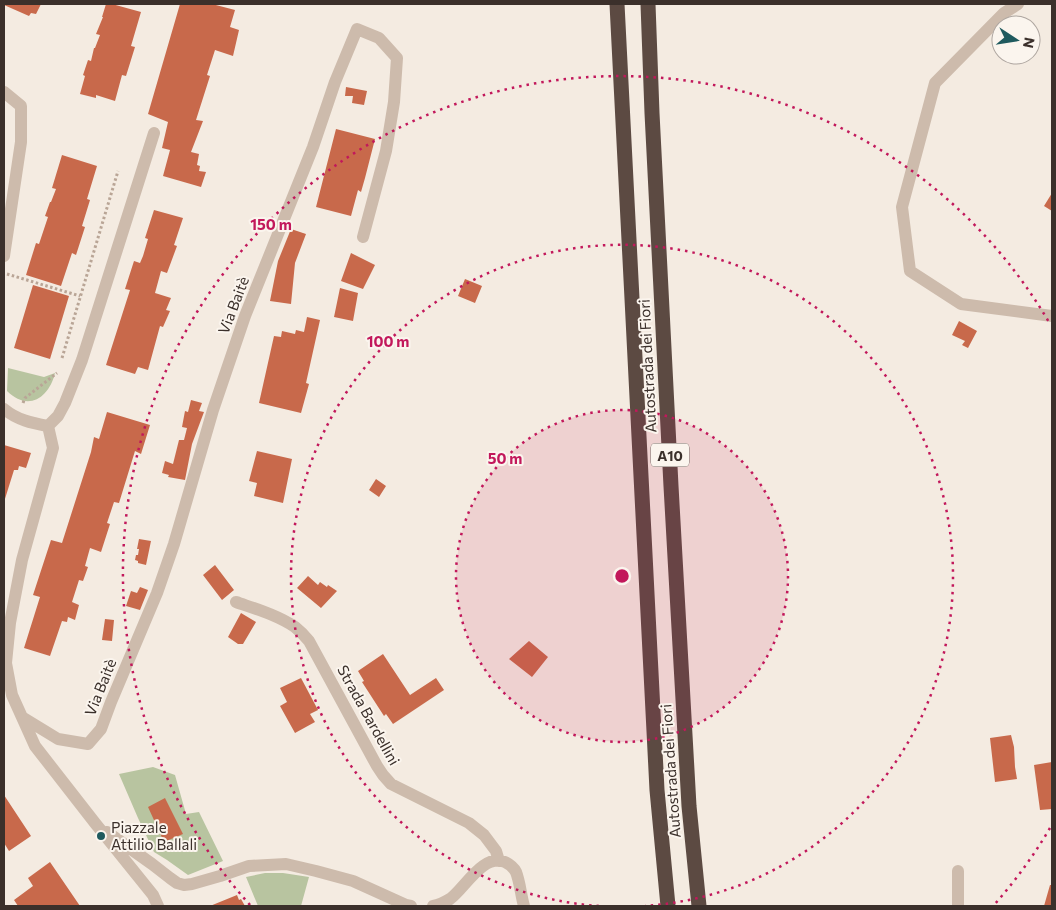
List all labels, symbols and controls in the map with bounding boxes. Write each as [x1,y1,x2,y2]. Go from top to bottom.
north arrow [991,15,1041,65]
text: N [1020,36,1039,50]
text: 150 m [250,215,292,233]
street label: Via Baitè [214,274,252,336]
street label: Autostrada dei Fiori [635,299,659,433]
text: 100 m [367,332,409,350]
road number: A10 [651,444,689,466]
text: 50 m [488,449,522,467]
centre of rings [613,567,631,585]
street label: Via Baitè [80,656,120,718]
street label: Strada Bardellini [334,662,404,768]
street label: Autostrada dei Fiori [656,704,684,838]
place label: Piazzale Attilio Ballali [111,818,197,853]
marker: Piazzale Attilio Ballali [95,830,107,842]

